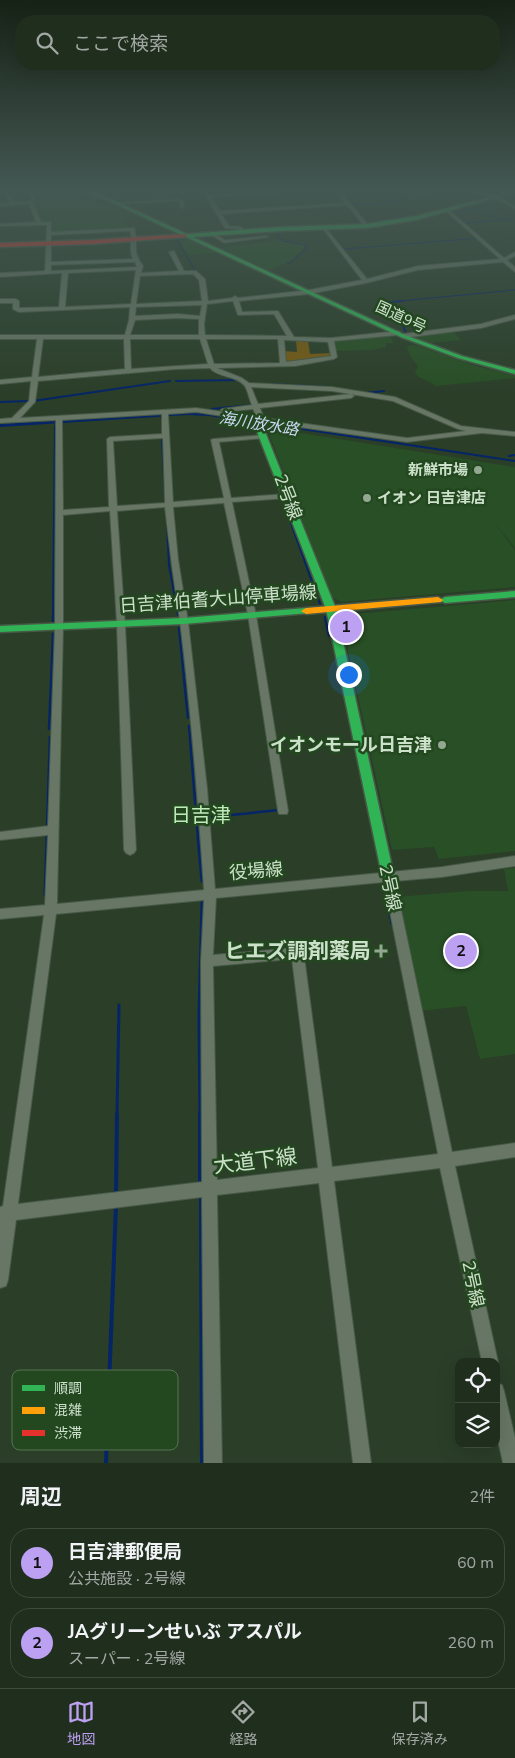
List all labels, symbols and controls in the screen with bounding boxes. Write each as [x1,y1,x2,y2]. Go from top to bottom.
search box [15,15,500,70]
icon: search [33,29,61,57]
text: ここで検索 [73,31,168,57]
street label: 国道9号 [372,297,430,337]
water label: 海川放水路 [218,407,302,441]
place label: 新鮮市場 [408,460,468,480]
marker: 新鮮市場 [472,464,484,476]
street label: 2号線 [268,471,308,523]
place label: イオン 日吉津店 [377,488,486,508]
marker: イオン 日吉津店 [361,492,373,504]
street label: 日吉津伯耆大山停車場線 [118,580,318,618]
pin: 1 [330,608,362,646]
your location [336,662,362,688]
place label: イオンモール日吉津 [270,733,432,757]
marker: イオンモール日吉津 [436,739,448,751]
district label: 日吉津 [171,802,231,829]
street label: 役場線 [228,857,284,885]
street label: 2号線 [373,863,407,913]
pin: 2 [445,932,477,970]
place label: ヒエズ調剤薬局 [224,937,371,965]
marker: ヒエズ調剤薬局 [375,945,387,957]
street label: 大道下線 [212,1142,298,1180]
street label: 2号線 [456,1259,490,1309]
map controls [455,1358,500,1448]
button: locate [455,1358,500,1403]
legend [12,1370,178,1450]
text: 順調 [54,1379,82,1398]
text: 混雑 [54,1401,82,1420]
button: layers [455,1403,500,1448]
text: 渋滞 [54,1424,82,1443]
text: 周辺 [20,1483,62,1511]
text: 2件 [469,1486,495,1508]
text: 日吉津郵便局 [68,1539,182,1565]
text: 1 [32,1552,42,1574]
text: 60 m [457,1552,494,1574]
text: 公共施設 · 2号線 [68,1568,185,1590]
text: JAグリーンせいぶ アスパル [68,1619,302,1645]
text: 2 [32,1632,42,1654]
text: 260 m [447,1632,494,1654]
text: スーパー · 2号線 [68,1648,185,1670]
tab: 地図 [67,1698,95,1749]
tab: 経路 [229,1698,257,1749]
tab: 保存済み [392,1698,448,1749]

